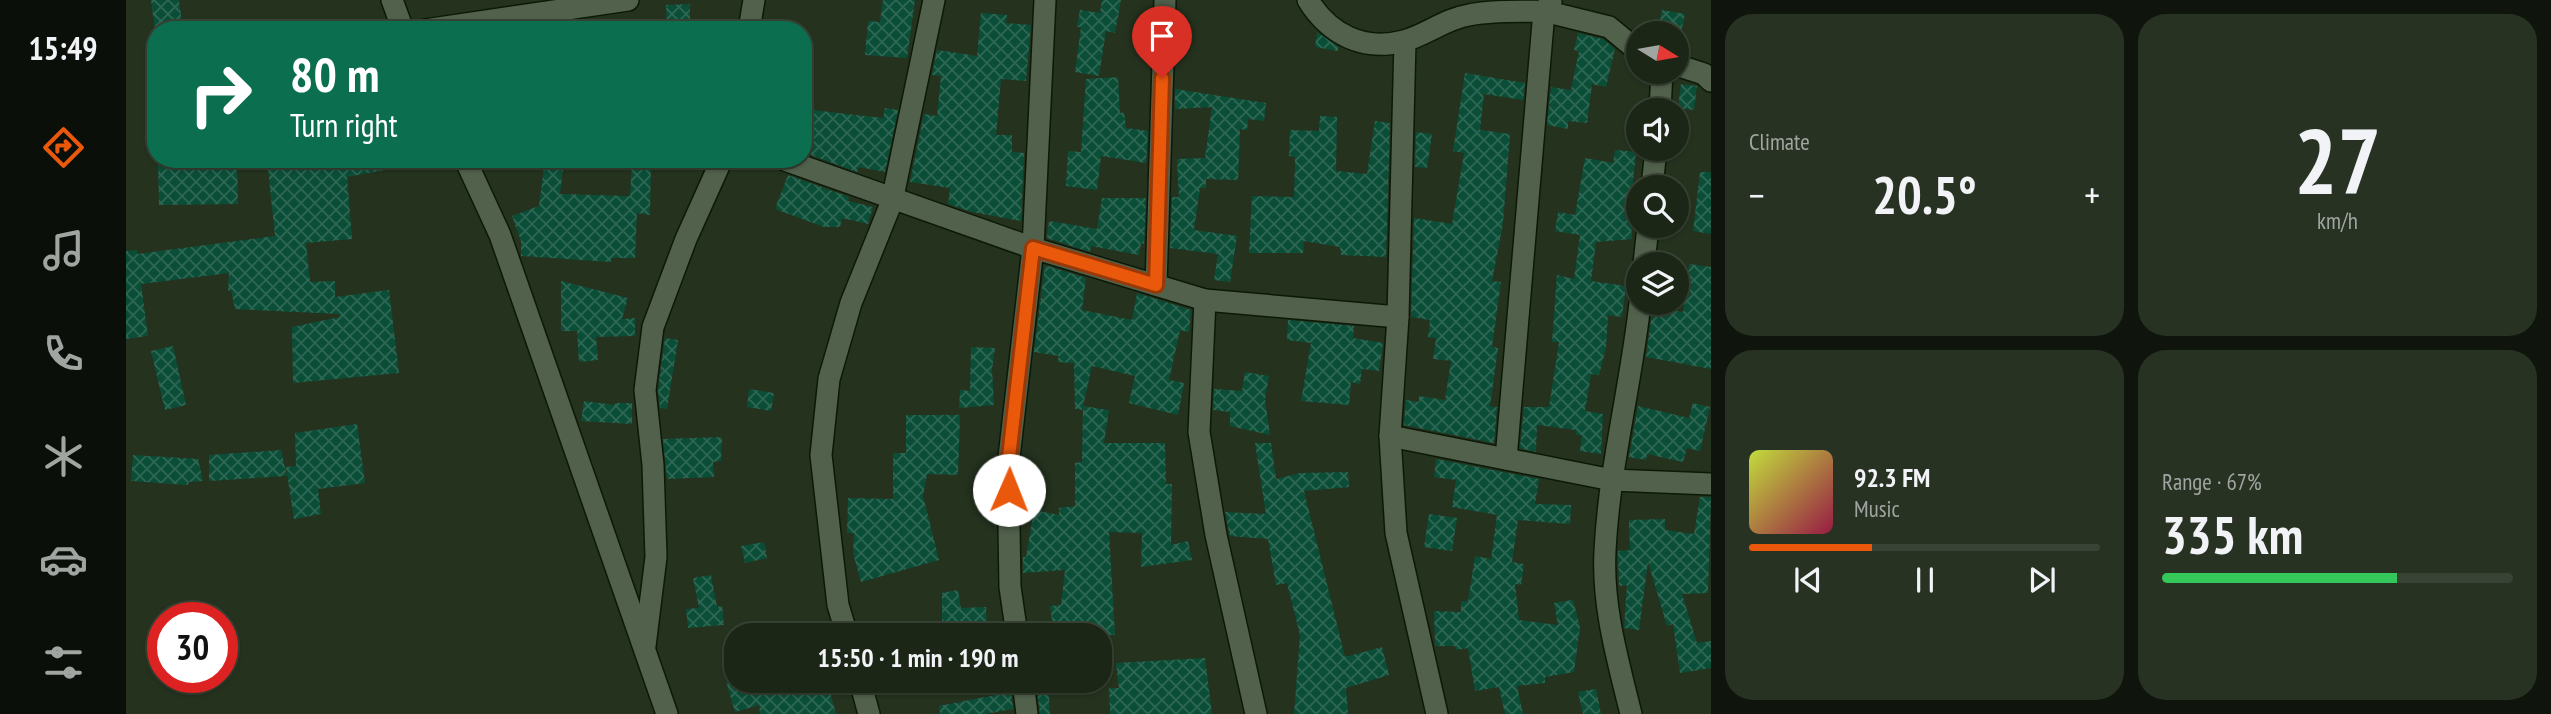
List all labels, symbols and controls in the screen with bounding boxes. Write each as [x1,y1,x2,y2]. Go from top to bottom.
pin [1132,6,1192,78]
icon: arrive [1143,17,1181,55]
north arrow [1626,21,1689,84]
map controls [1626,21,1689,315]
text: 15:49 [28,27,98,69]
text: 80 m [290,42,379,106]
icon: right [175,49,266,140]
button: sound [1626,98,1689,161]
text: 27 [2294,101,2381,219]
text: Turn right [290,104,398,146]
icon: directions [39,123,88,172]
text: Climate [1749,127,1810,156]
text: 20.5° [1872,161,1977,228]
text: − [1749,170,1765,219]
text: + [2084,170,2100,219]
button: search [1626,175,1689,238]
text: km/h [2317,206,2358,235]
icon: music [39,226,88,275]
button: layers [1626,252,1689,315]
icon: phone [39,329,88,378]
icon: climate [39,432,88,481]
position arrow [972,453,1046,527]
text: 92.3 FM [1854,461,1930,494]
text: Range · 67% [2162,467,2262,496]
text: Music [1854,494,1900,523]
text: 335 km [2162,501,2303,568]
icon: car [39,535,88,584]
icon: previous [1789,561,1827,599]
icon: pause [1906,561,1944,599]
icon: next [2023,561,2061,599]
speed limit sign: 30 [147,602,238,693]
icon: filters [39,638,88,687]
text: 15:50 · 1 min · 190 m [818,641,1018,674]

